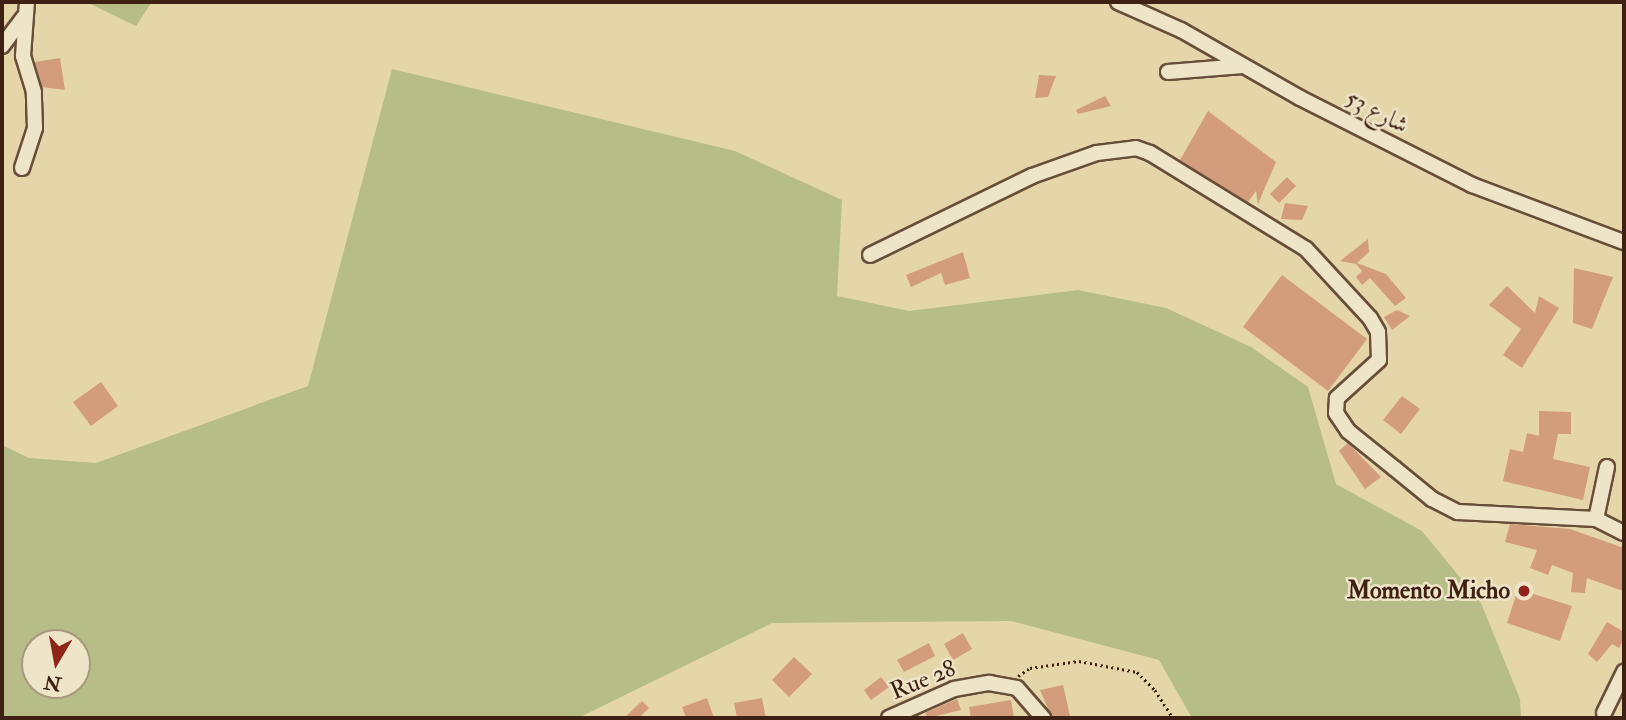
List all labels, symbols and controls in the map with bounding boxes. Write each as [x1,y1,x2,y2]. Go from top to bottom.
street label: شارع 53 [1341,84,1413,140]
place label: Momento Micho [1347,577,1510,605]
marker: Momento Micho [1516,583,1532,599]
north arrow [21,629,91,699]
street label: Rue 28 [886,654,960,706]
text: N [42,669,63,696]

